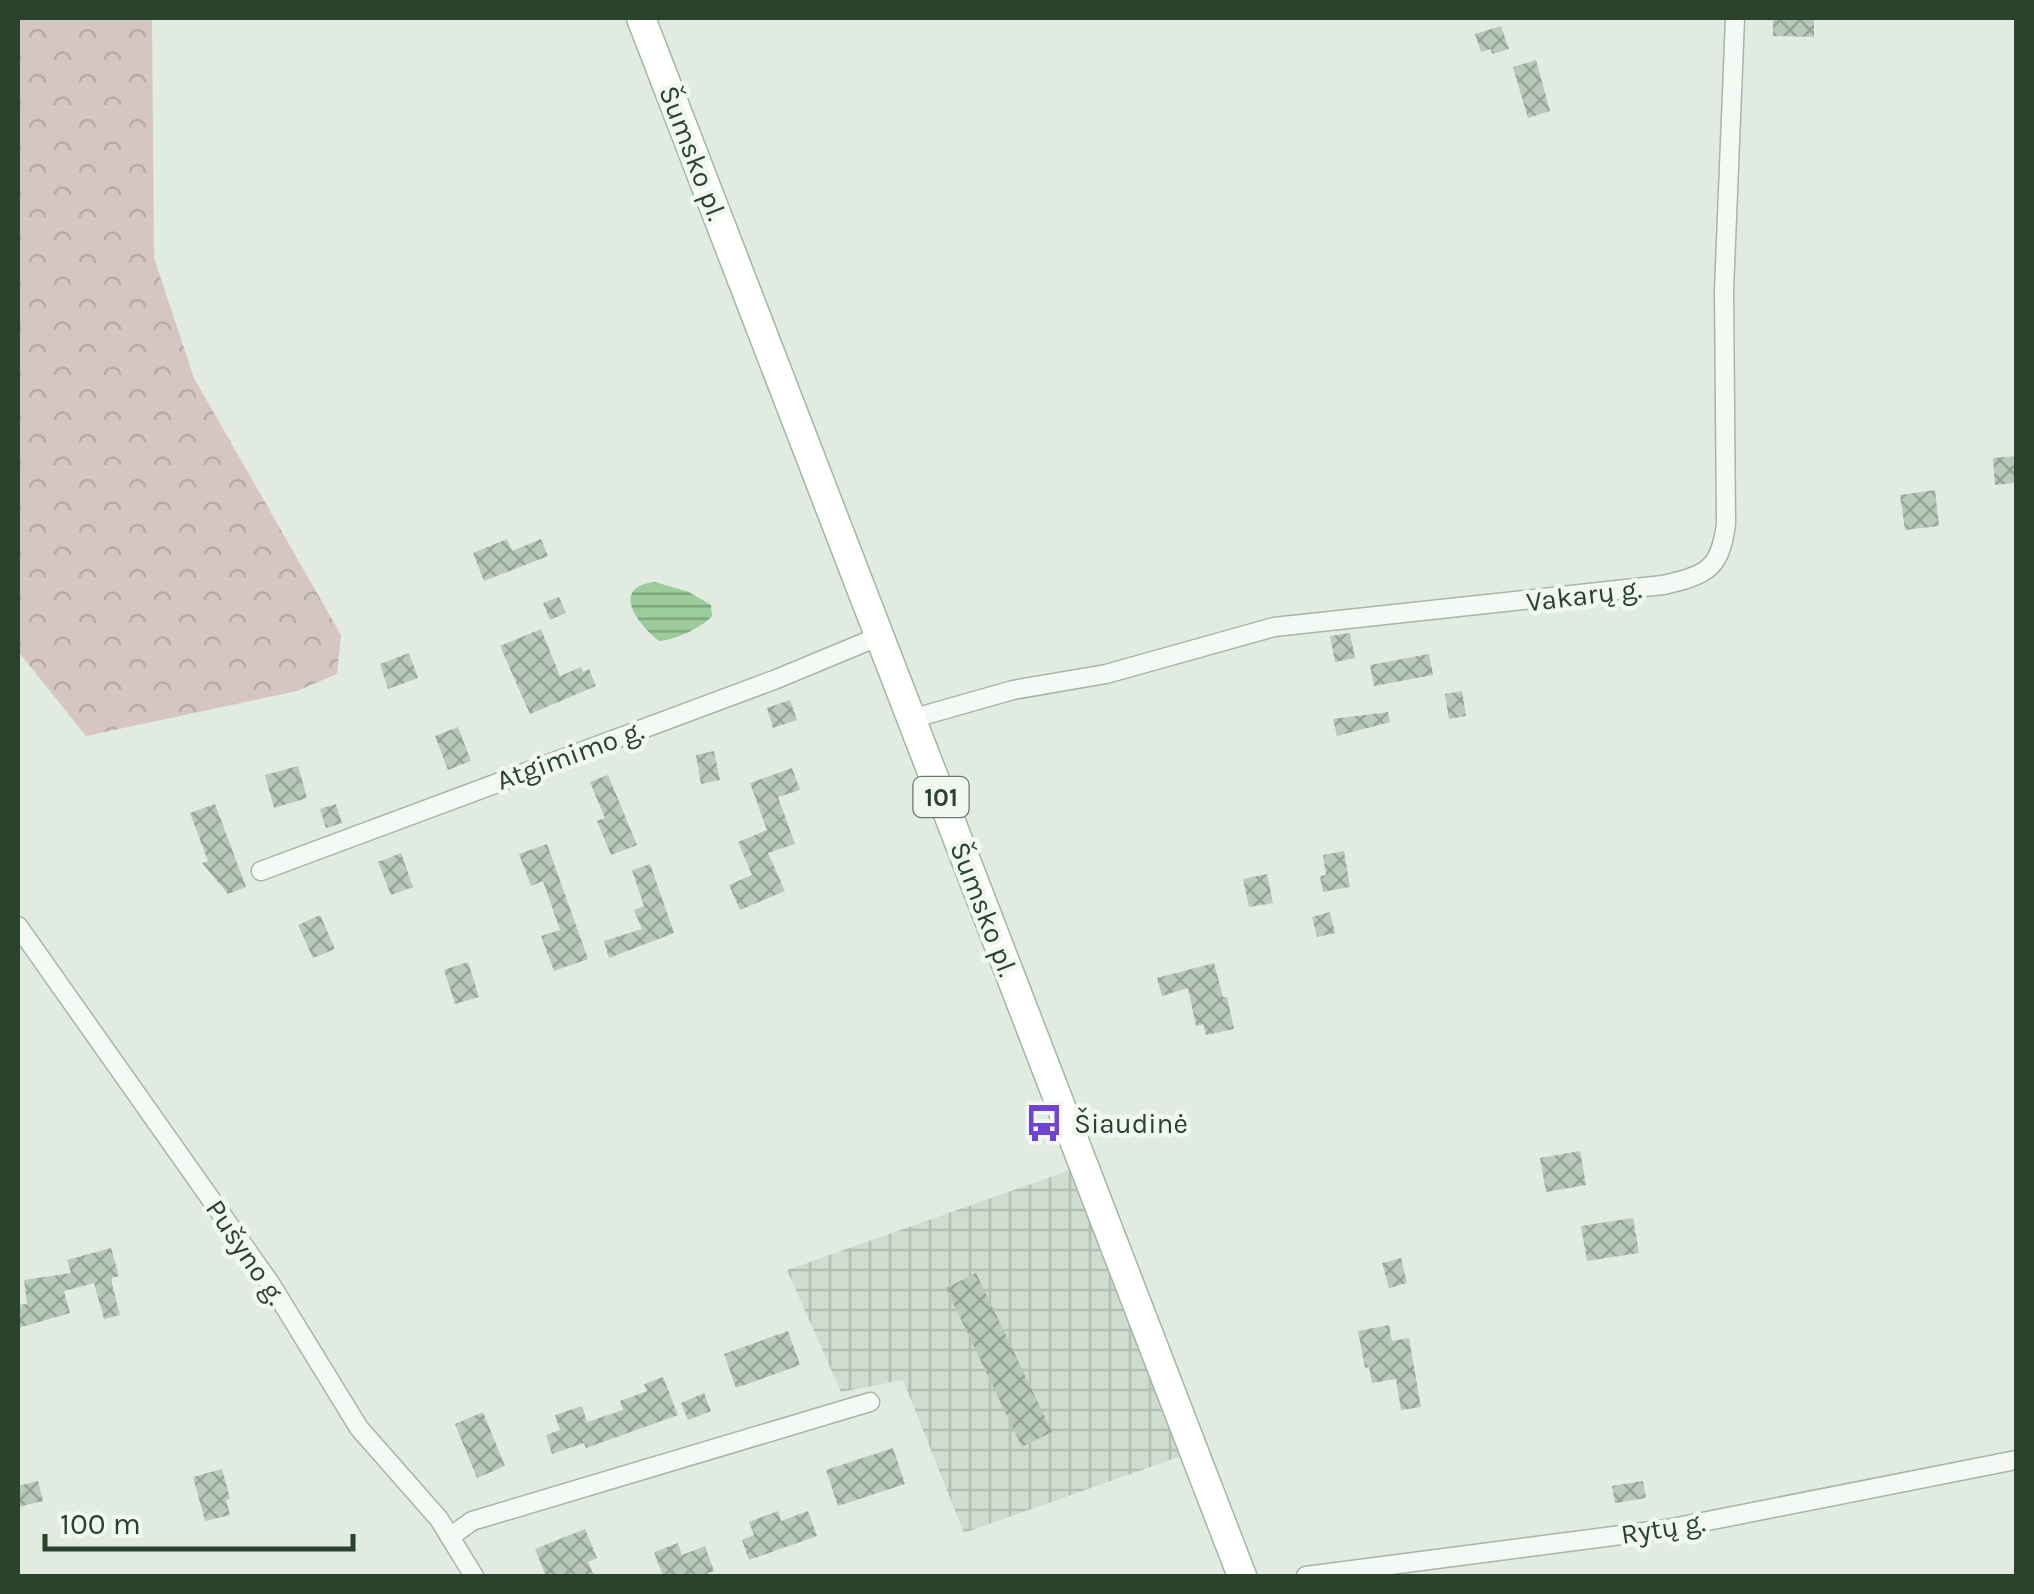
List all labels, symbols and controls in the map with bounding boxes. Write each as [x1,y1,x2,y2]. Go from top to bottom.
street label: Šumsko pl. [652,81,734,225]
street label: Vakarų g. [1524,572,1644,618]
street label: Atgimimo g. [492,713,648,797]
road number: 101 [914,777,968,817]
street label: Šumsko pl. [943,837,1025,981]
bus stop icon: Šiaudinė [1023,1102,1065,1144]
place label: Šiaudinė [1074,1107,1188,1140]
street label: Pušyno g. [199,1193,293,1311]
scale bar [45,1489,352,1551]
street label: Rytų g. [1618,1505,1708,1551]
text: 100 m [60,1506,141,1542]

